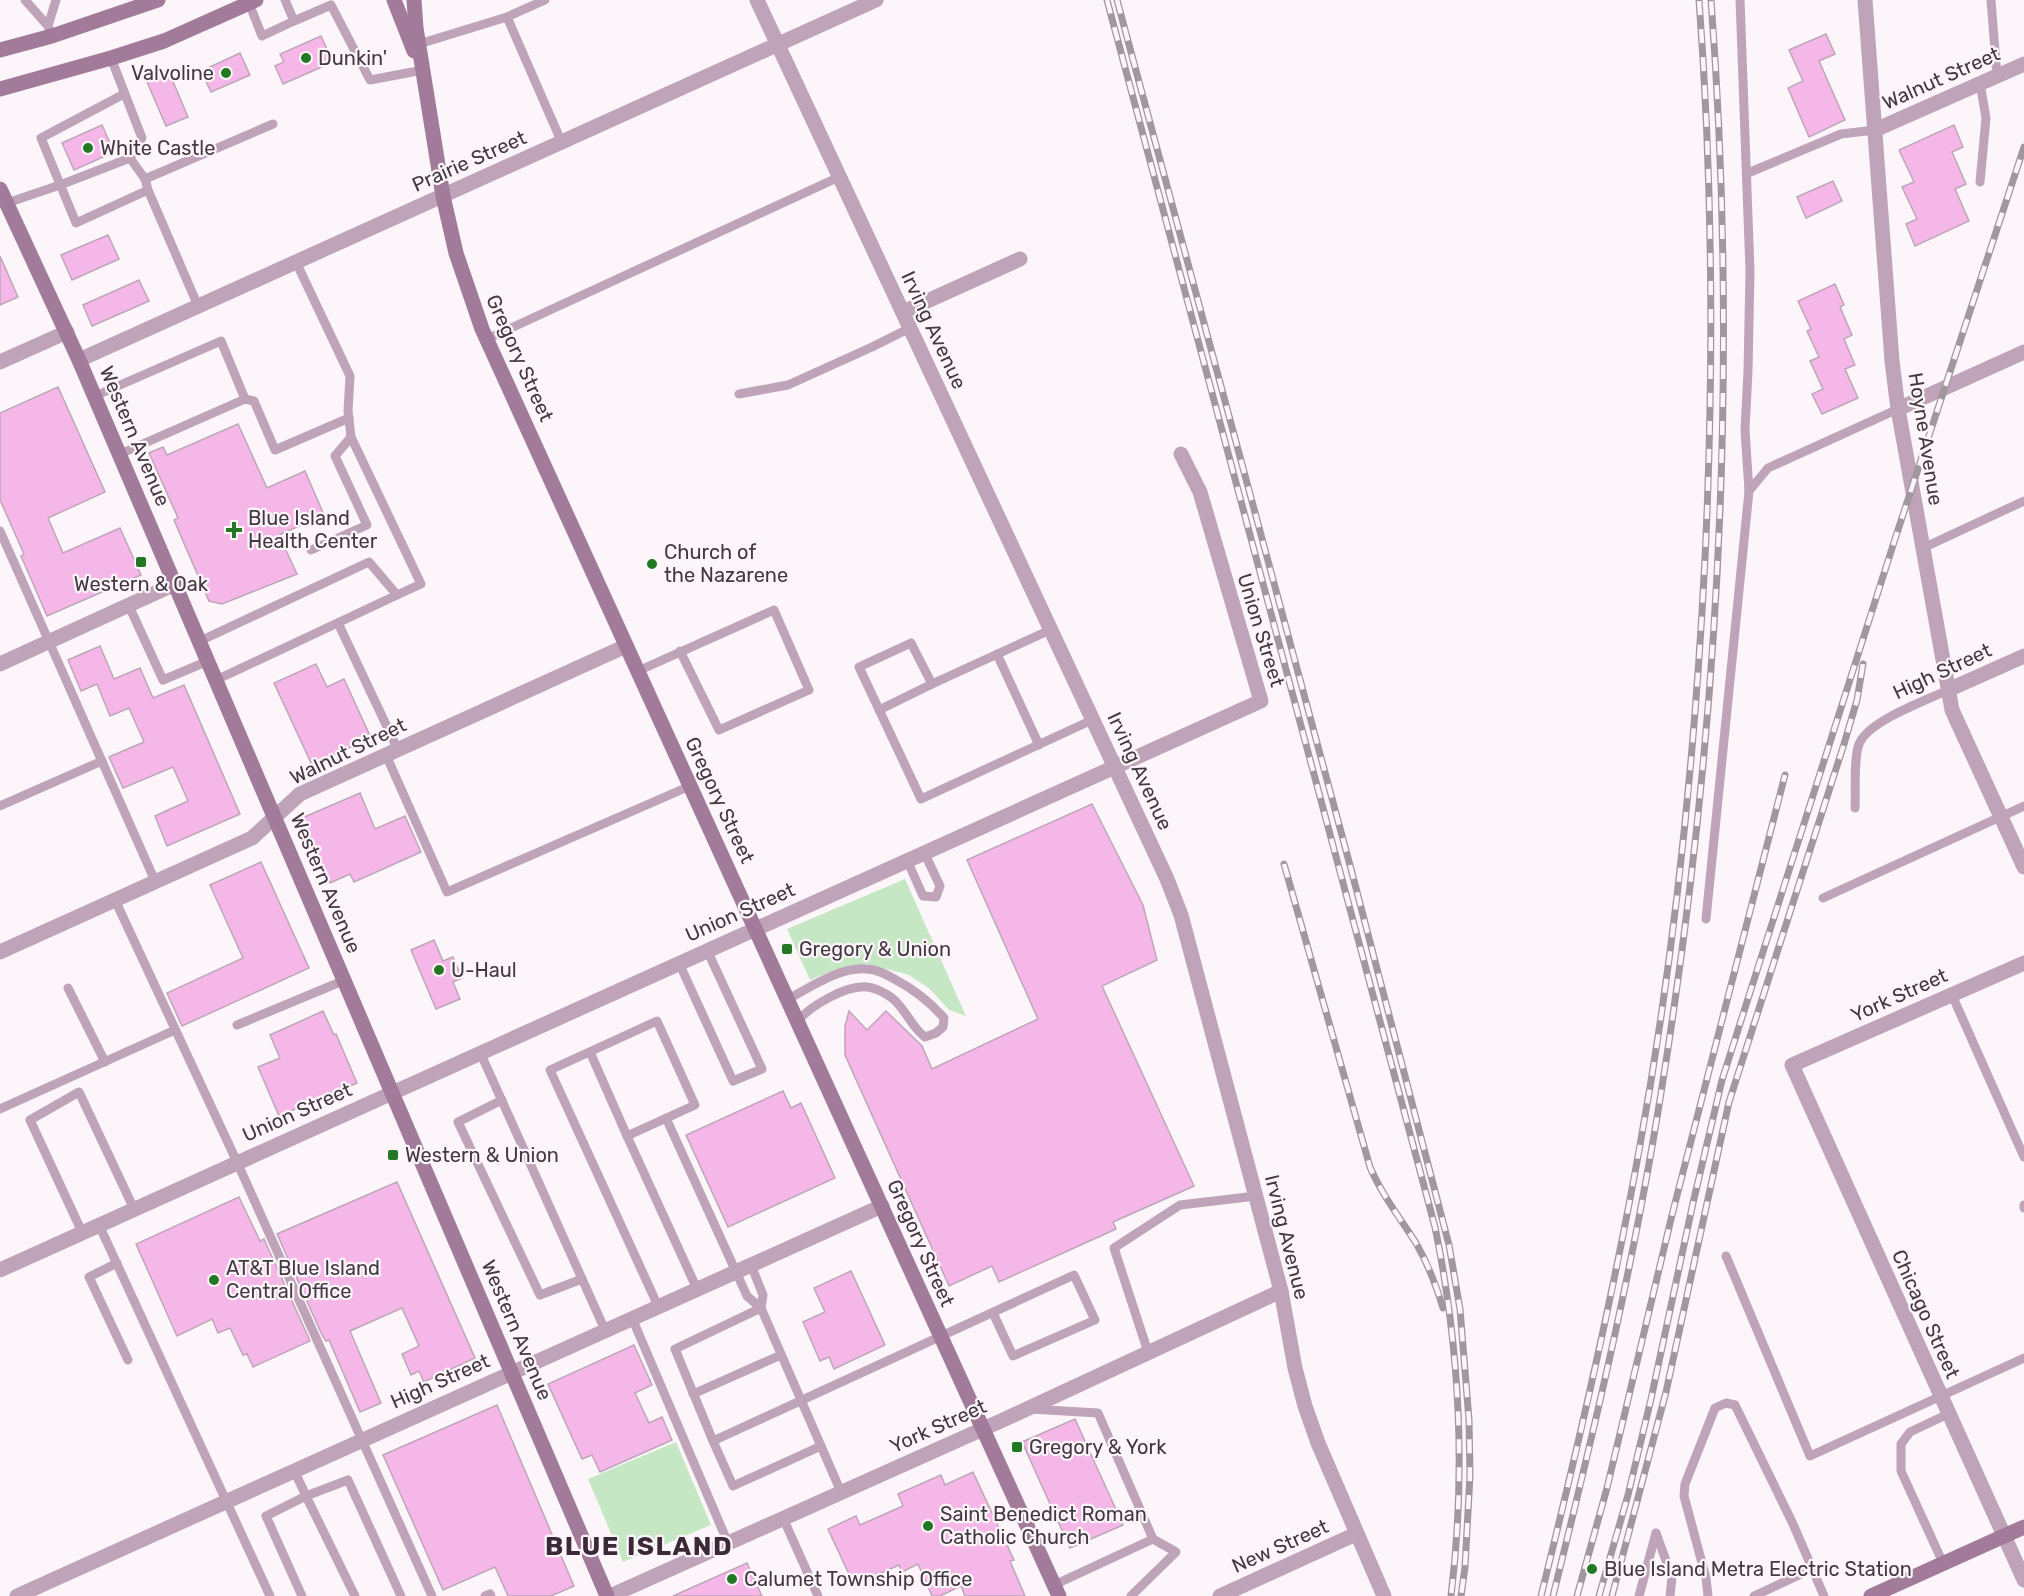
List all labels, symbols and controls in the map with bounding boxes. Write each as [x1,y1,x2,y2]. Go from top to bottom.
street label: Walnut Street [1878,41,2004,115]
place label: Dunkin' [318,46,387,70]
marker: Dunkin' [299,51,313,65]
place label: Valvoline [131,61,214,85]
marker: Valvoline [219,66,233,80]
street label: Prairie Street [408,125,530,197]
place label: White Castle [100,136,215,160]
marker: White Castle [81,141,95,155]
street label: Irving Avenue [896,267,972,393]
street label: Gregory Street [481,291,559,425]
street label: Western Avenue [95,362,175,510]
street label: Hoyne Avenue [1904,371,1948,507]
place label: Blue Island Health Center [248,506,378,553]
marker: Blue Island Health Center [225,521,243,539]
place label: Church of the Nazarene [664,540,788,587]
marker: Western & Oak [134,555,148,569]
marker: Church of the Nazarene [645,557,659,571]
street label: Union Street [1232,570,1290,690]
place label: Western & Oak [74,572,209,596]
street label: High Street [1889,638,1995,704]
street label: Irving Avenue [1102,708,1178,834]
street label: Walnut Street [286,712,410,789]
street label: Gregory Street [680,733,760,867]
street label: Western Avenue [286,809,366,957]
street label: Union Street [682,877,799,947]
place label: Gregory & Union [799,937,951,961]
marker: Gregory & Union [780,942,794,956]
place label: U-Haul [451,958,517,982]
marker: U-Haul [432,963,446,977]
street label: York Street [1847,963,1951,1027]
street label: Union Street [239,1077,356,1147]
place label: Western & Union [405,1143,559,1167]
marker: Western & Union [386,1148,400,1162]
street label: Irving Avenue [1260,1172,1314,1302]
street label: Gregory Street [882,1176,960,1310]
street label: Chicago Street [1887,1246,1965,1382]
place label: AT&T Blue Island Central Office [226,1256,380,1303]
street label: Western Avenue [477,1256,557,1404]
marker: AT&T Blue Island Central Office [207,1273,221,1287]
street label: High Street [387,1348,493,1414]
street label: York Street [886,1394,990,1458]
place label: Gregory & York [1029,1435,1167,1459]
marker: Gregory & York [1010,1440,1024,1454]
place label: Saint Benedict Roman Catholic Church [940,1502,1147,1549]
street label: New Street [1228,1514,1332,1578]
marker: Saint Benedict Roman Catholic Church [921,1519,935,1533]
district label: BLUE ISLAND [545,1531,733,1562]
place label: Blue Island Metra Electric Station [1604,1557,1912,1581]
marker: Blue Island Metra Electric Station [1585,1562,1599,1576]
place label: Calumet Township Office [744,1567,972,1591]
marker: Calumet Township Office [725,1572,739,1586]

